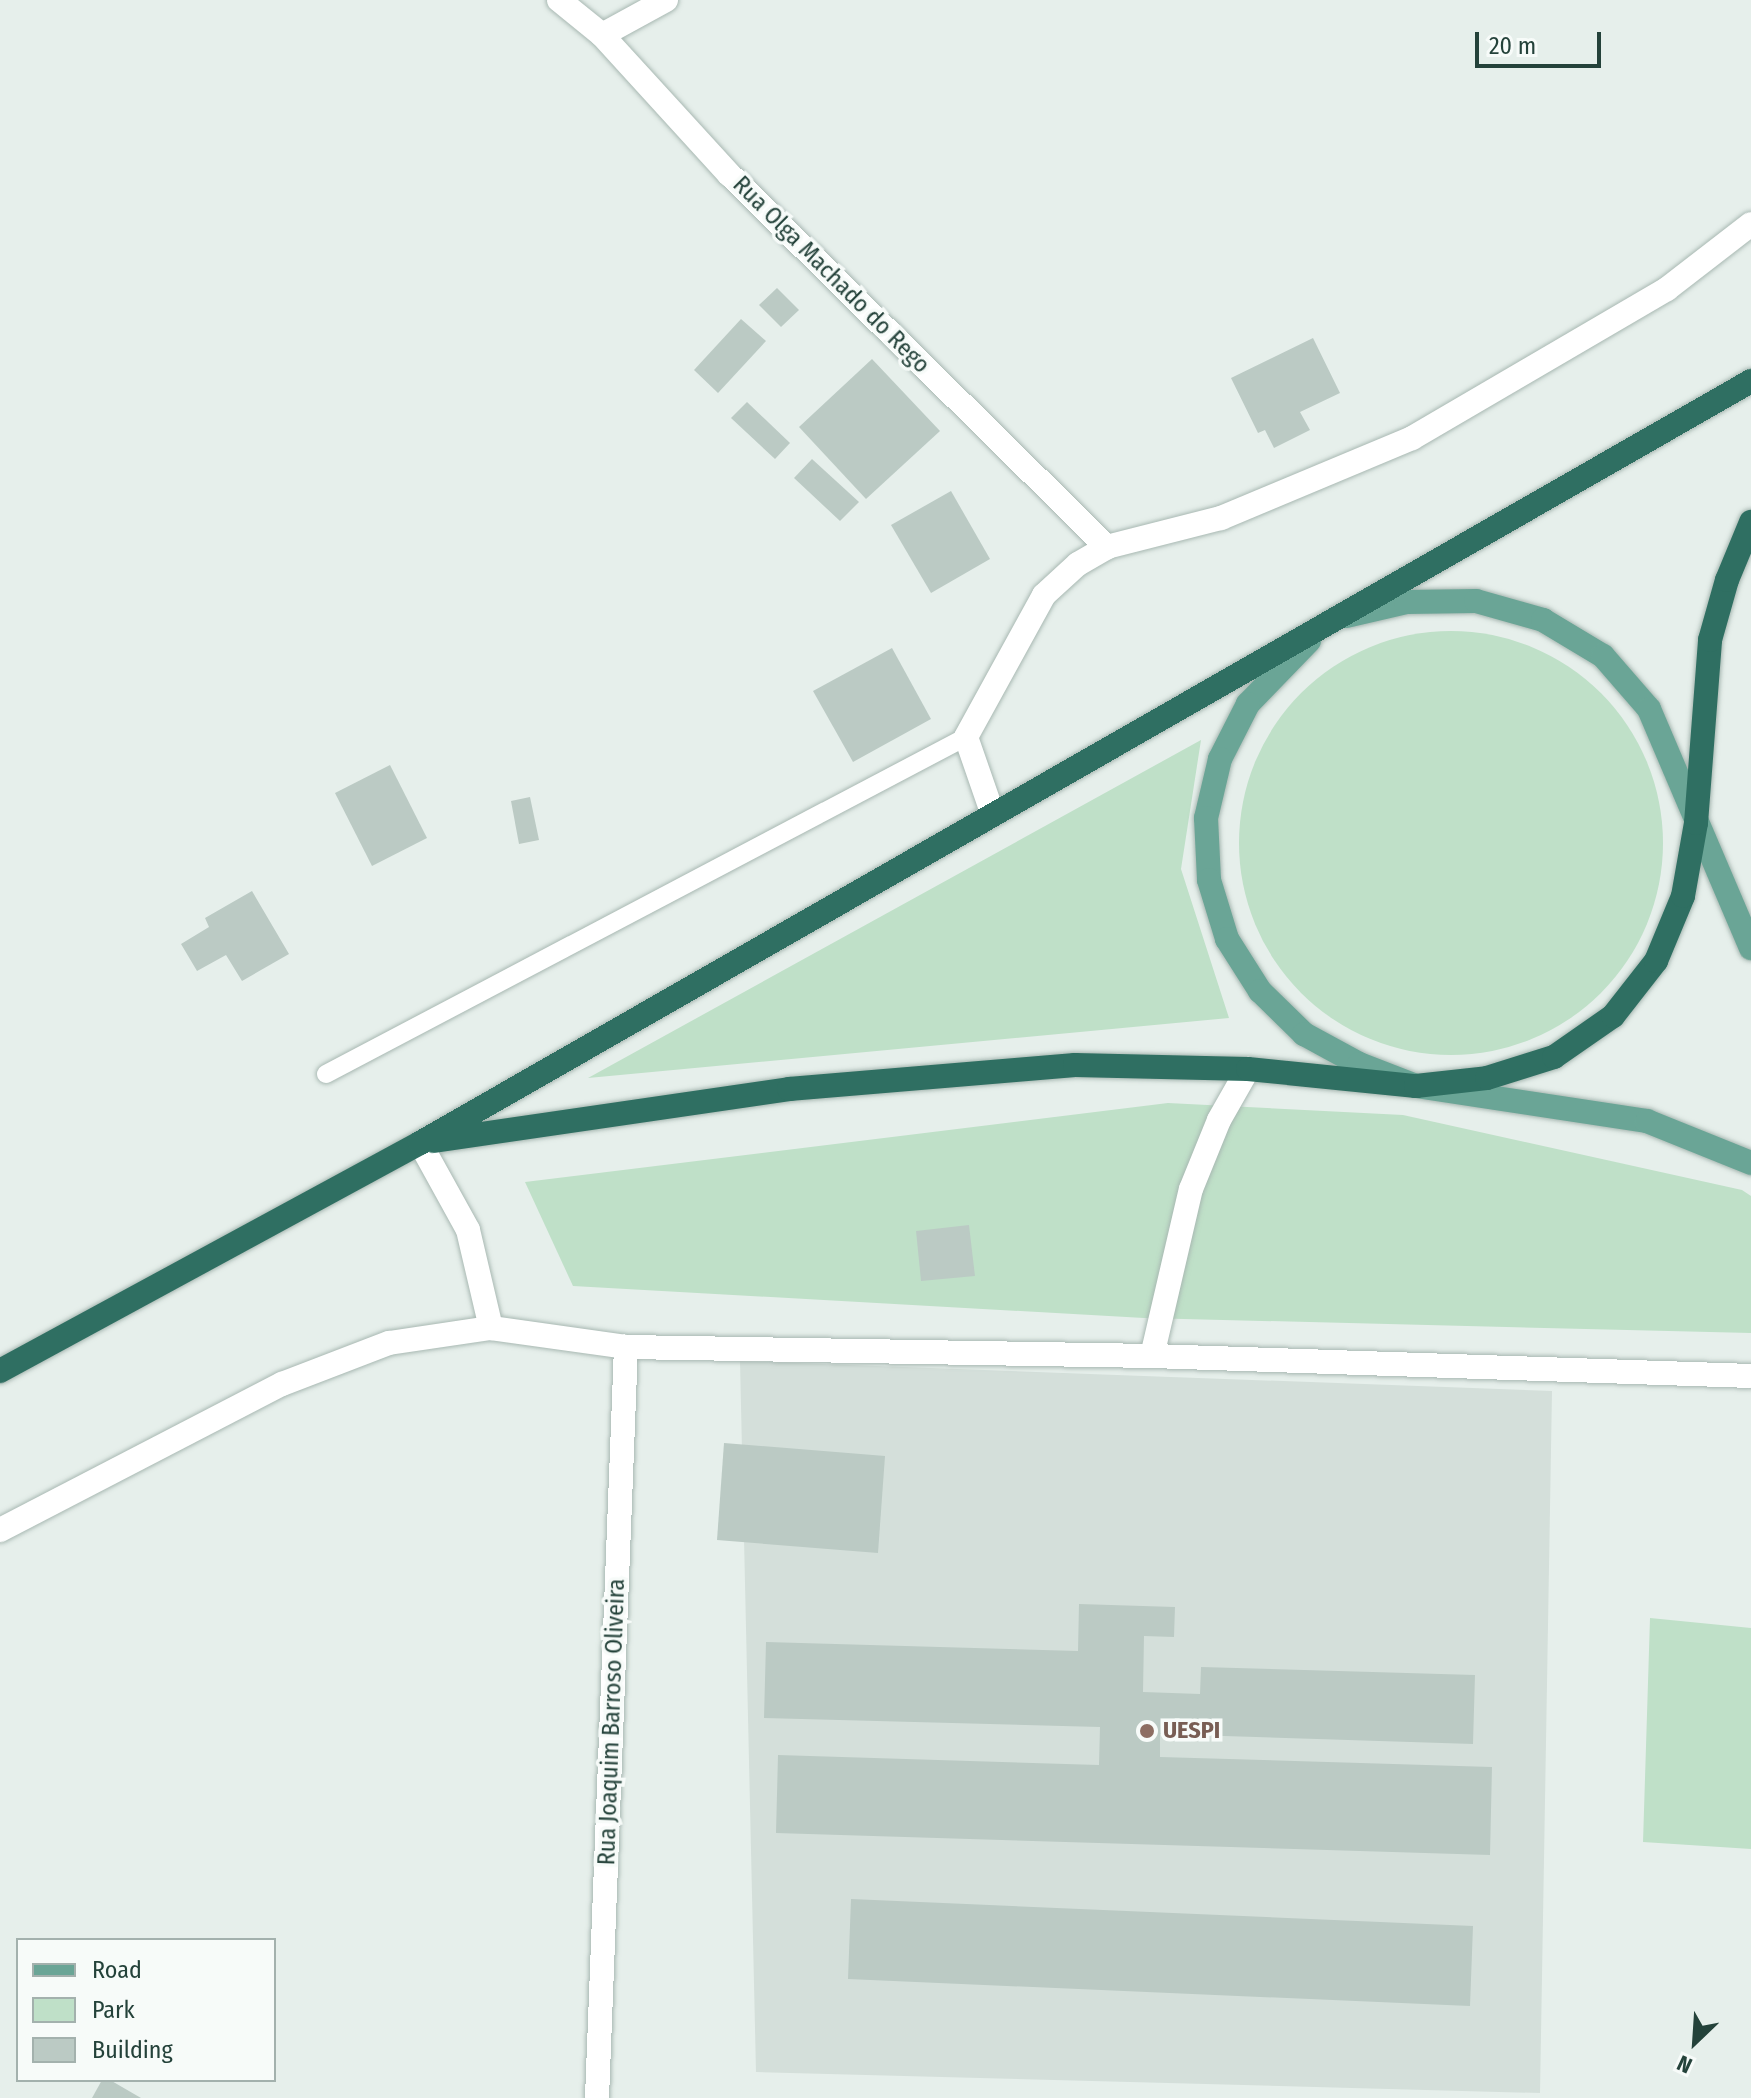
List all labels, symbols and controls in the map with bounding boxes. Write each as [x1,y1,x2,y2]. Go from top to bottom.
scale bar [1479,16,1605,66]
text: 20 m [1489,32,1536,60]
street label: Rua Olga Machado do Rego [727,171,935,379]
street label: Rua Joaquim Barroso Oliveira [593,1578,631,1866]
place label: UESPI [1163,1717,1220,1745]
marker: UESPI [1138,1722,1156,1740]
legend [16,1938,276,2082]
text: Road [92,1956,142,1984]
text: Park [92,1996,135,2024]
north arrow [1655,2002,1735,2082]
text: Building [92,2036,173,2064]
text: N [1673,2049,1696,2079]

